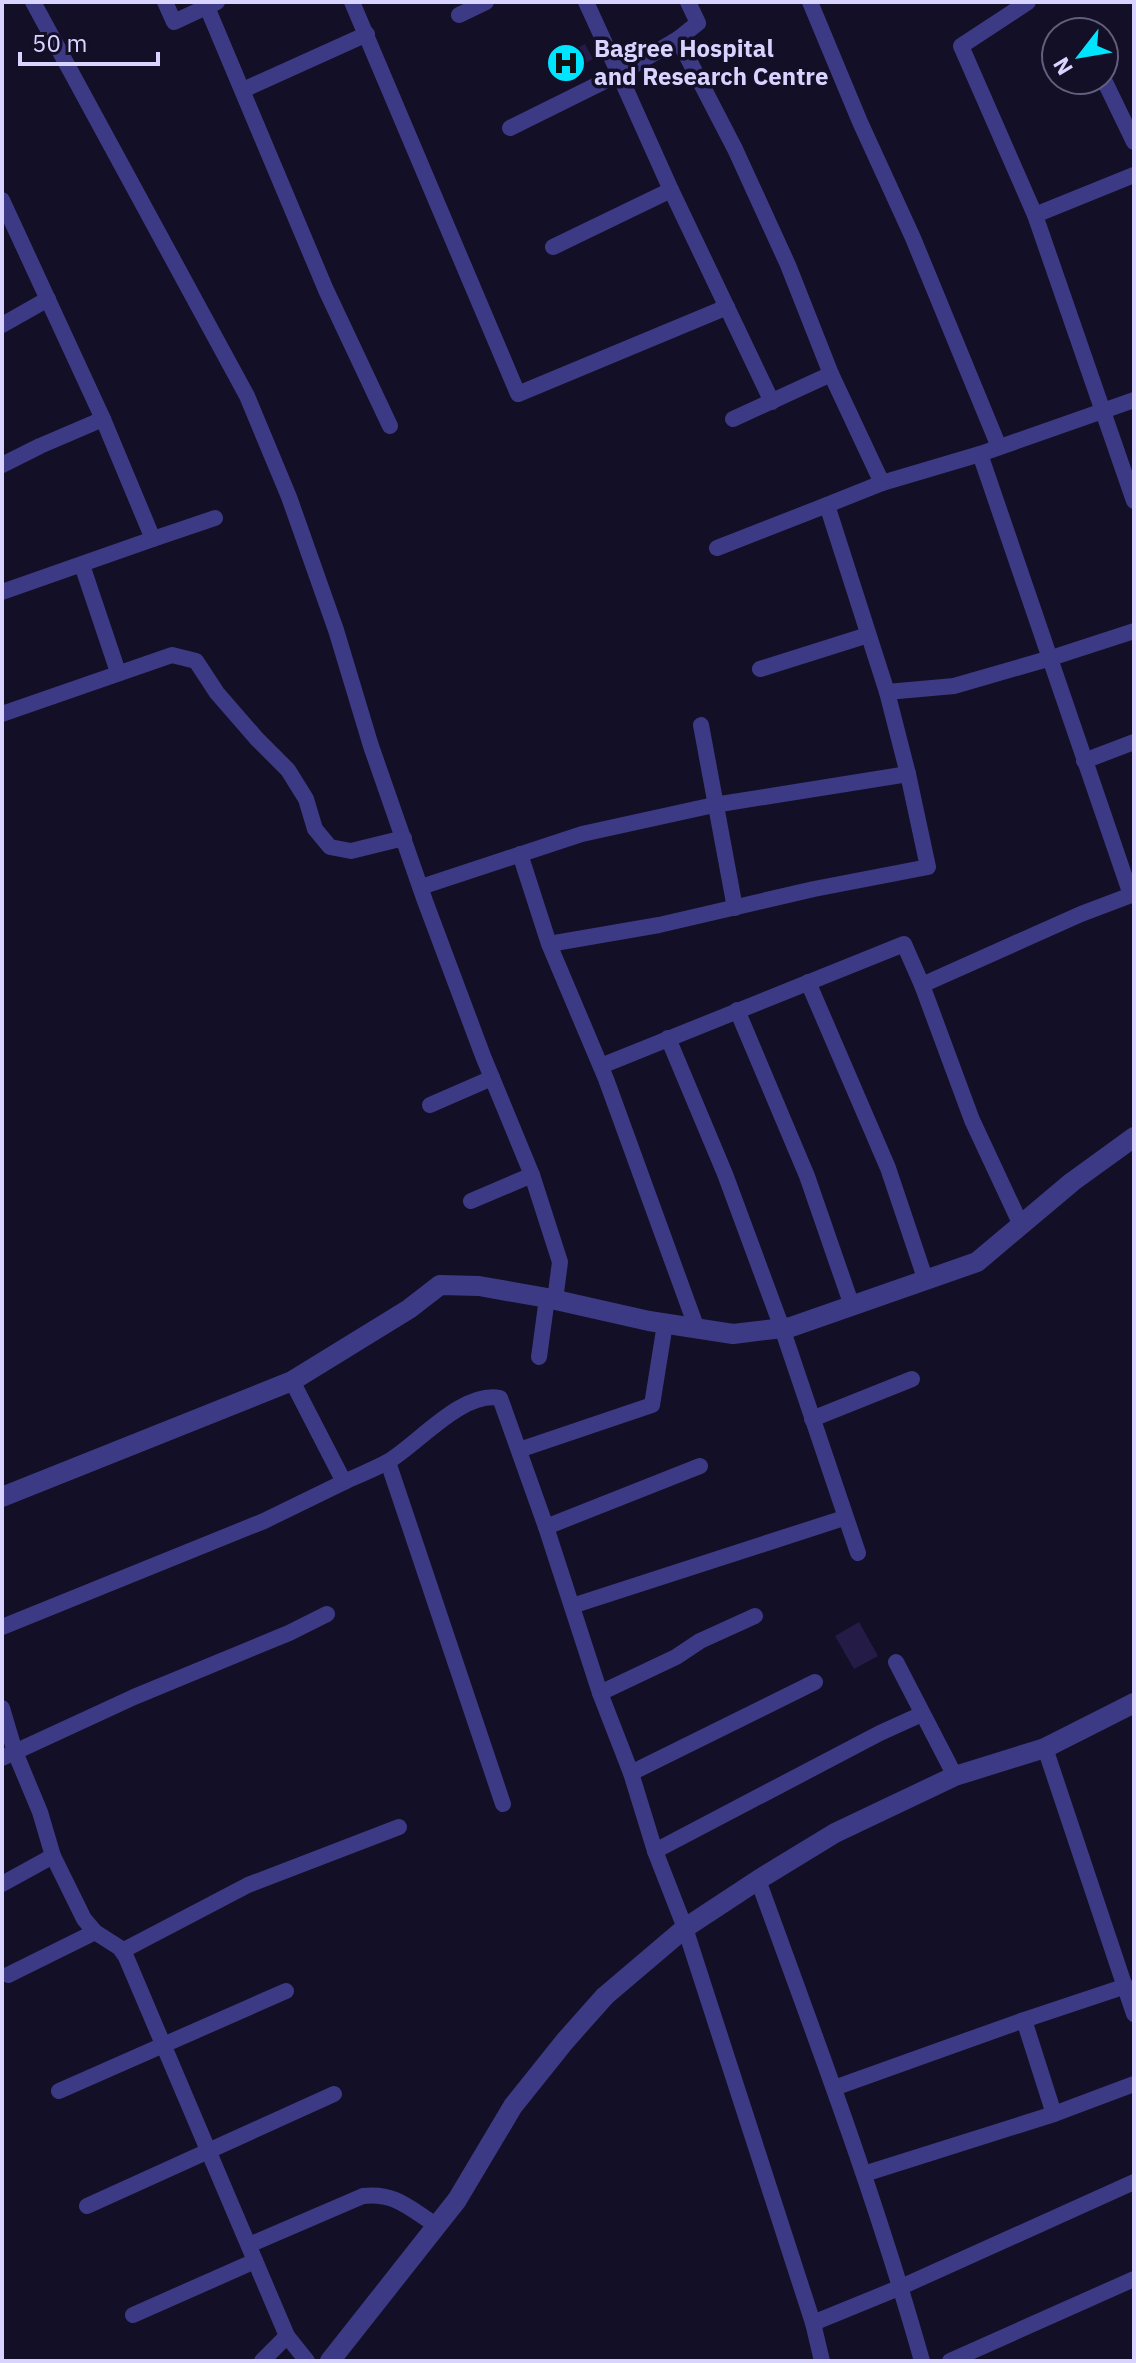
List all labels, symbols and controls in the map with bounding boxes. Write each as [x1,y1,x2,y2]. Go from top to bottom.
scale bar [20,16,158,66]
north arrow [1040,16,1120,96]
text: 50 m [32,27,87,59]
place label: Bagree Hospital and Research Centre [594,32,828,92]
hospital icon: Bagree Hospital and Research Centre [545,42,587,84]
text: N [1046,52,1079,81]

